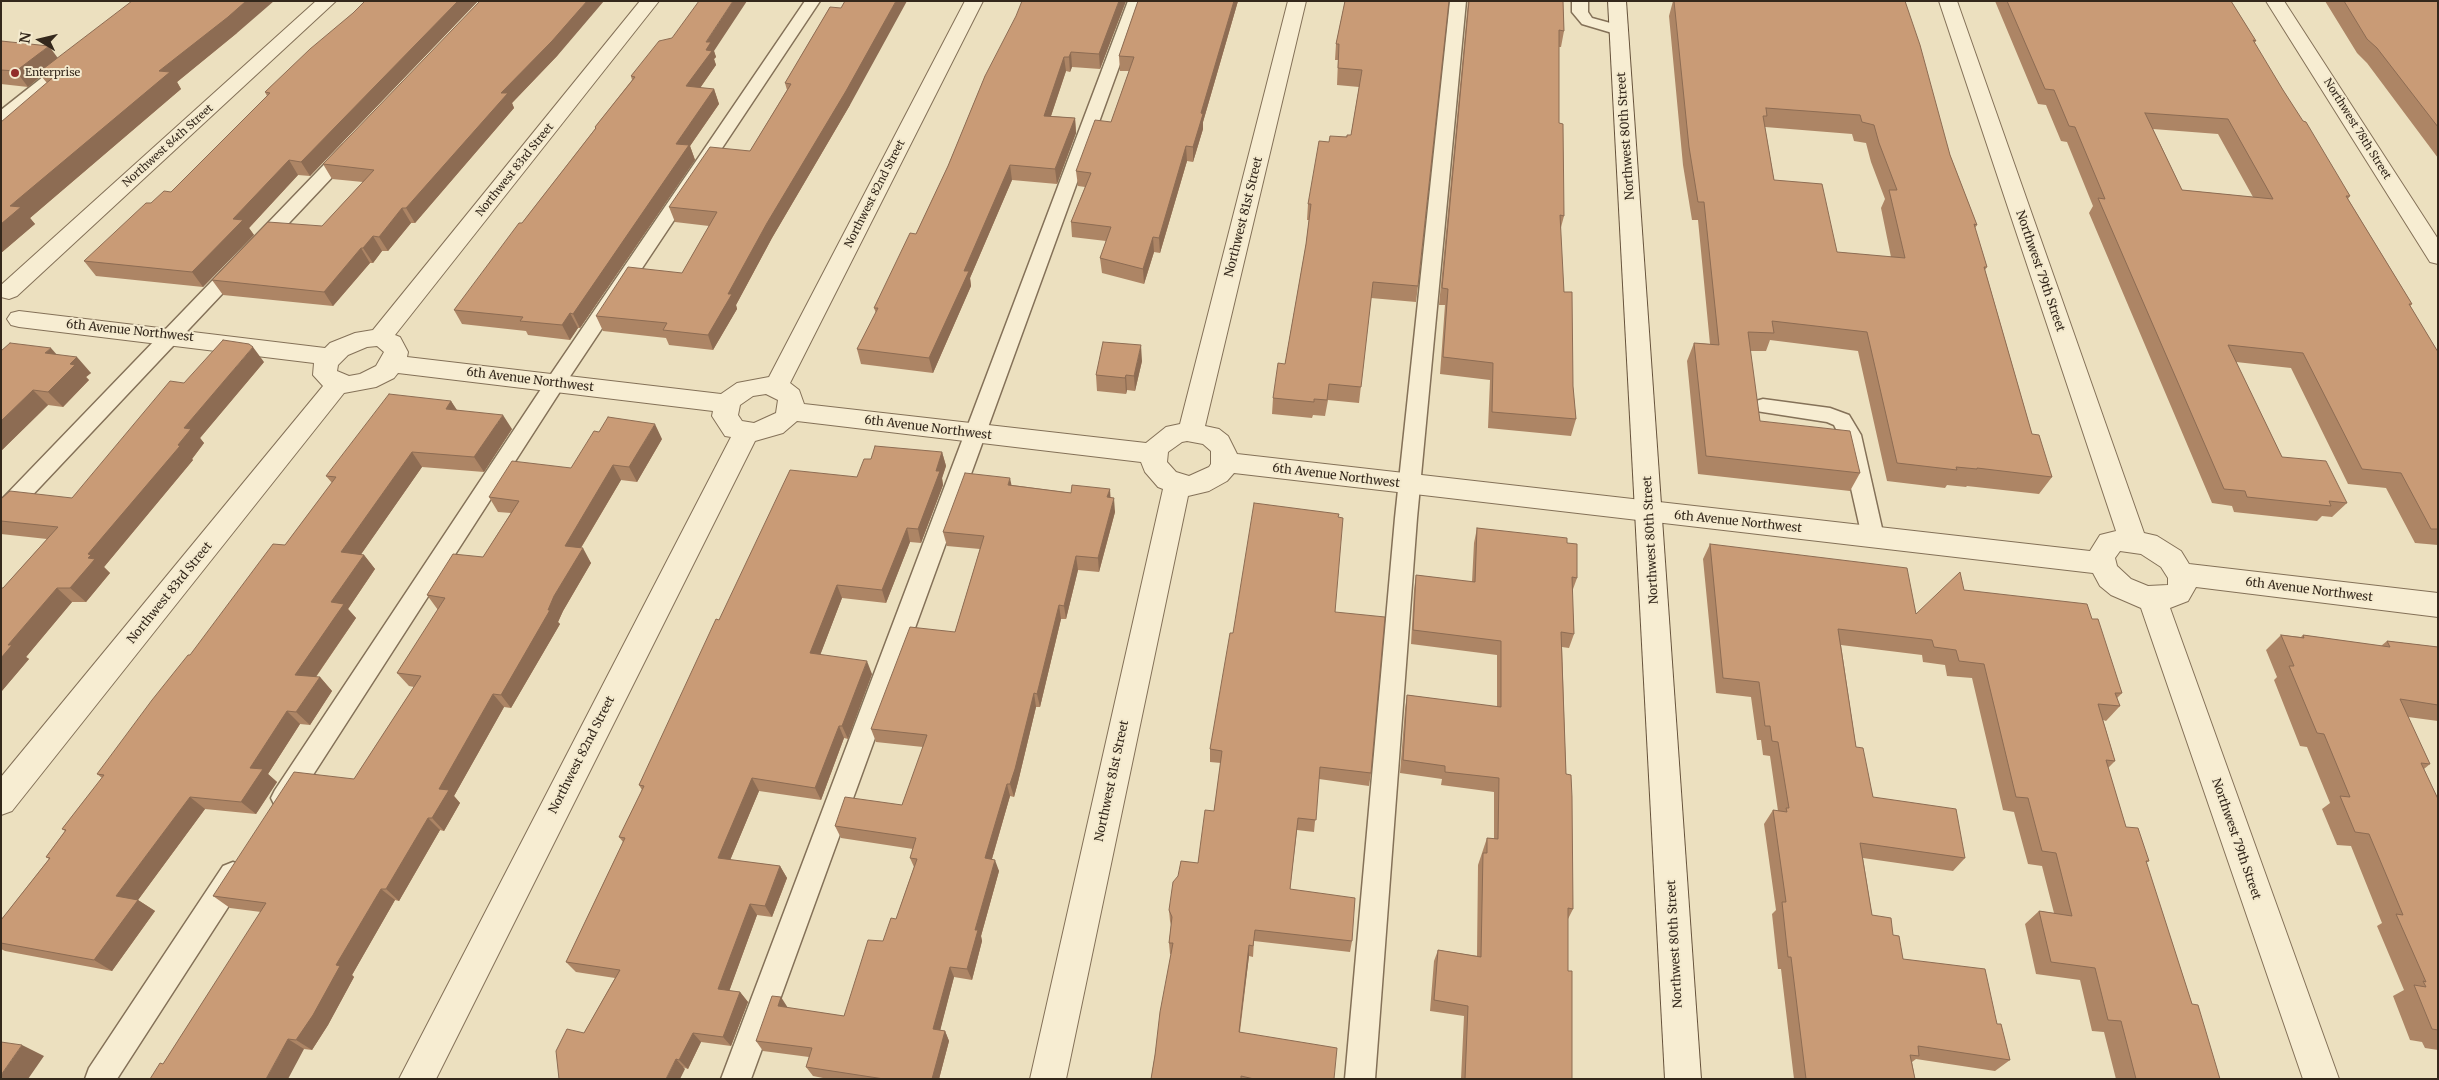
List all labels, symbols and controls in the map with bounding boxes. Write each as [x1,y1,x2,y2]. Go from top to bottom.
north arrow [15,15,65,65]
text: N [15,31,35,45]
place label: Enterprise [25,66,80,80]
marker: Enterprise [9,67,21,79]
street label: Northwest 80th Street [1614,71,1638,201]
street label: Northwest 78th Street [2321,76,2393,182]
street label: Northwest 84th Street [120,102,216,190]
street label: Northwest 83rd Street [473,121,557,219]
street label: Northwest 82nd Street [842,138,908,250]
street label: Northwest 81st Street [1222,155,1266,279]
street label: Northwest 79th Street [2012,208,2068,334]
street label: 6th Avenue Northwest [65,317,195,345]
street label: 6th Avenue Northwest [465,365,595,395]
street label: 6th Avenue Northwest [863,413,993,443]
street label: 6th Avenue Northwest [1271,461,1401,491]
street label: Northwest 80th Street [1640,476,1662,604]
street label: 6th Avenue Northwest [1673,508,1803,536]
street label: Northwest 83rd Street [125,539,215,647]
street label: 6th Avenue Northwest [2244,575,2374,605]
street label: Northwest 82nd Street [546,694,618,816]
street label: Northwest 81st Street [1092,719,1132,843]
street label: Northwest 79th Street [2208,776,2264,902]
street label: Northwest 80th Street [1664,880,1686,1008]

